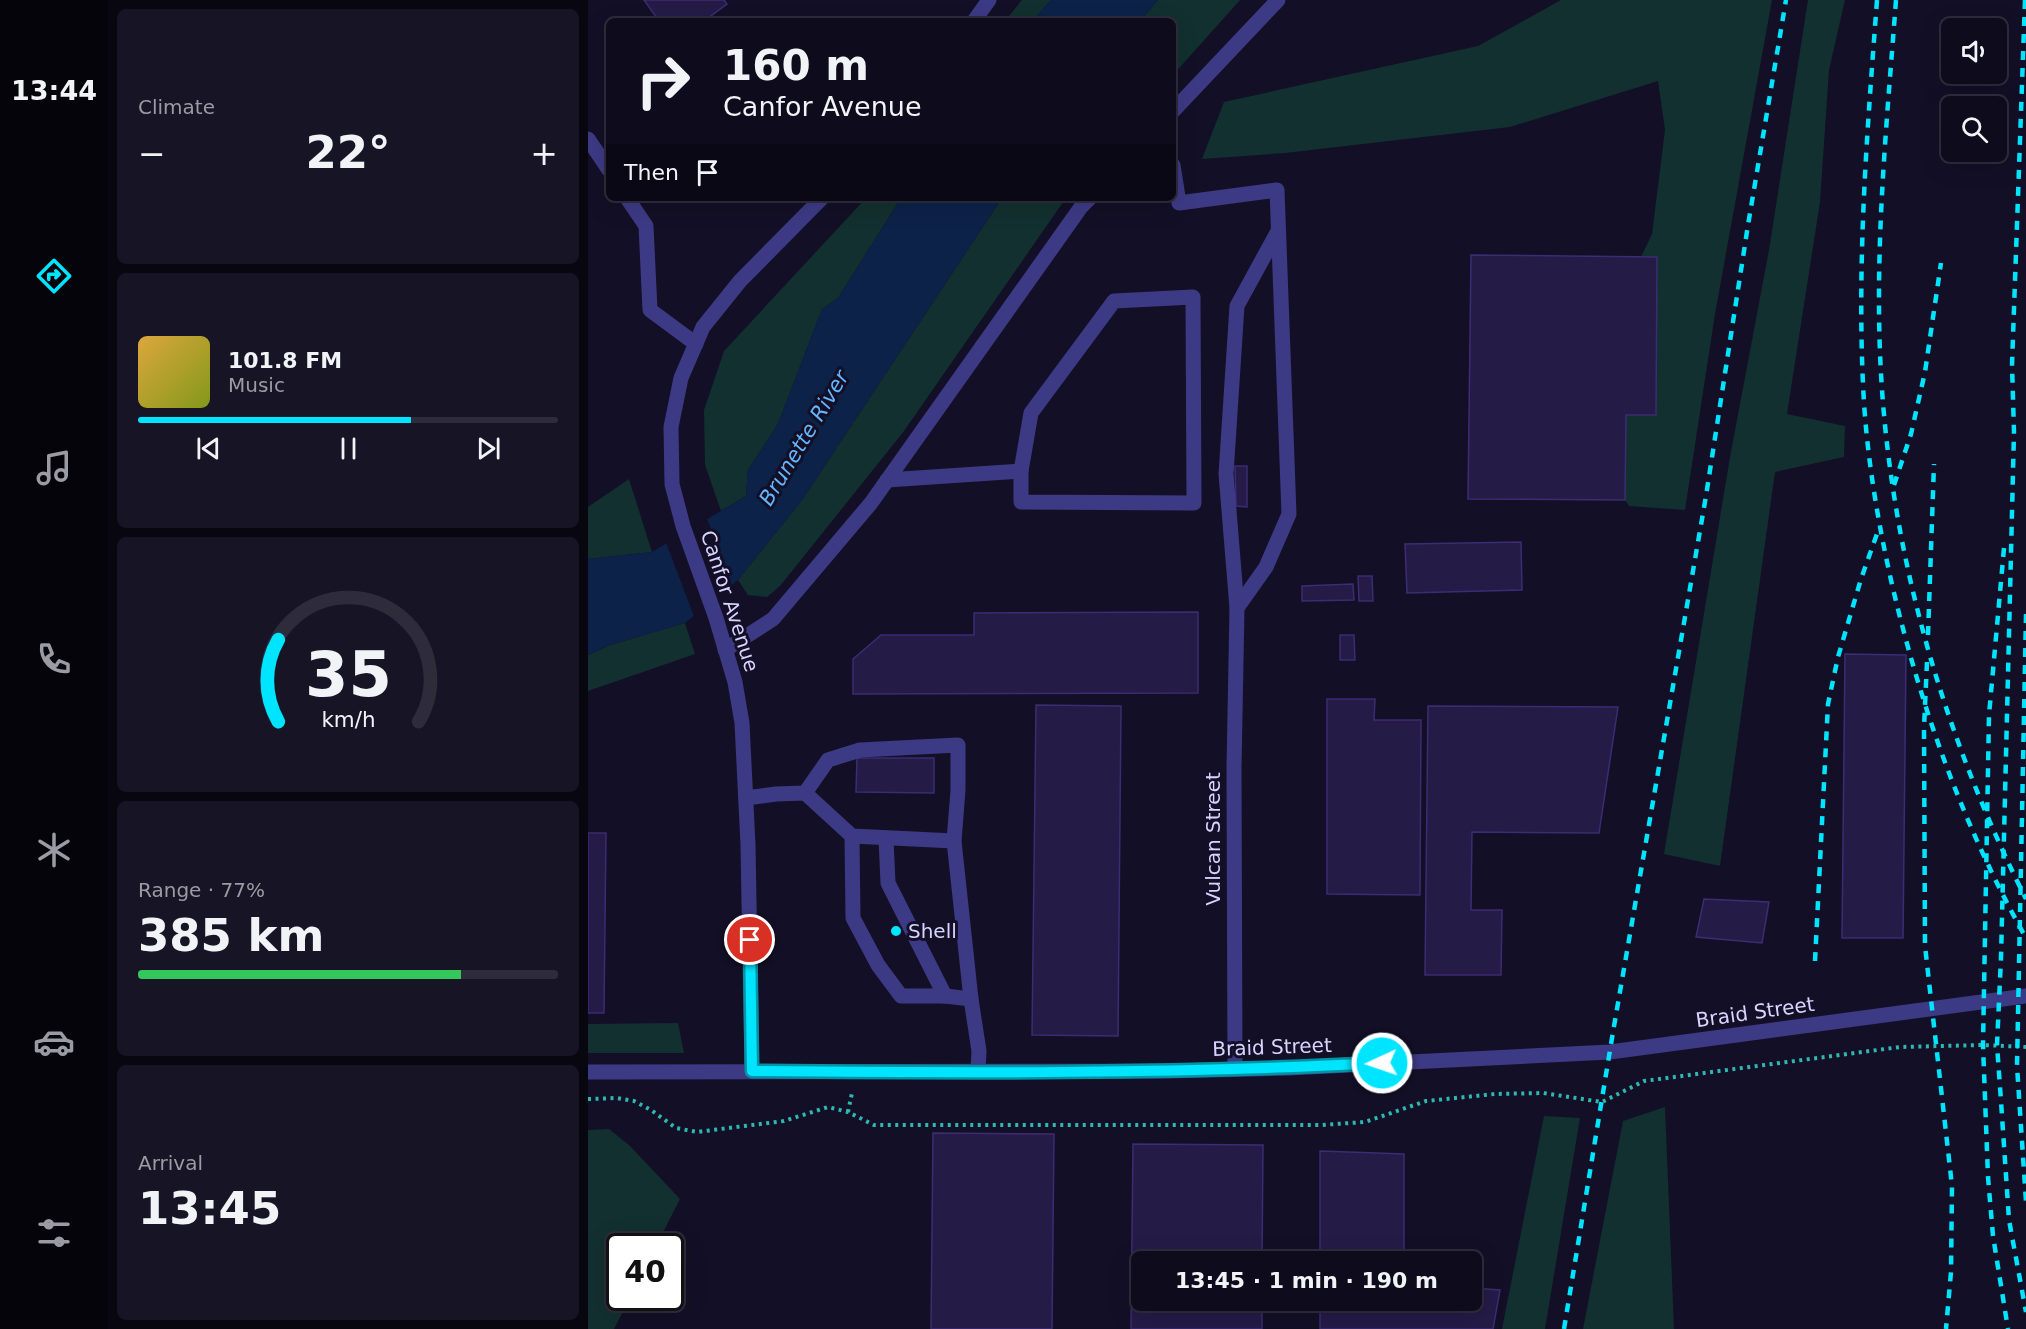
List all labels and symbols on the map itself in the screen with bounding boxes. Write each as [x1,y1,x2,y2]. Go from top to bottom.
water label: Brunette River [754,365,854,510]
street label: Canfor Avenue [696,527,764,675]
street label: Vulcan Street [1201,772,1225,906]
pin [724,914,775,965]
place label: Shell [908,919,957,943]
marker: Shell [889,924,903,938]
street label: Braid Street [1694,992,1816,1032]
position arrow [1350,1031,1414,1095]
street label: Braid Street [1212,1033,1332,1061]
speed limit sign: 40 [606,1233,684,1311]

